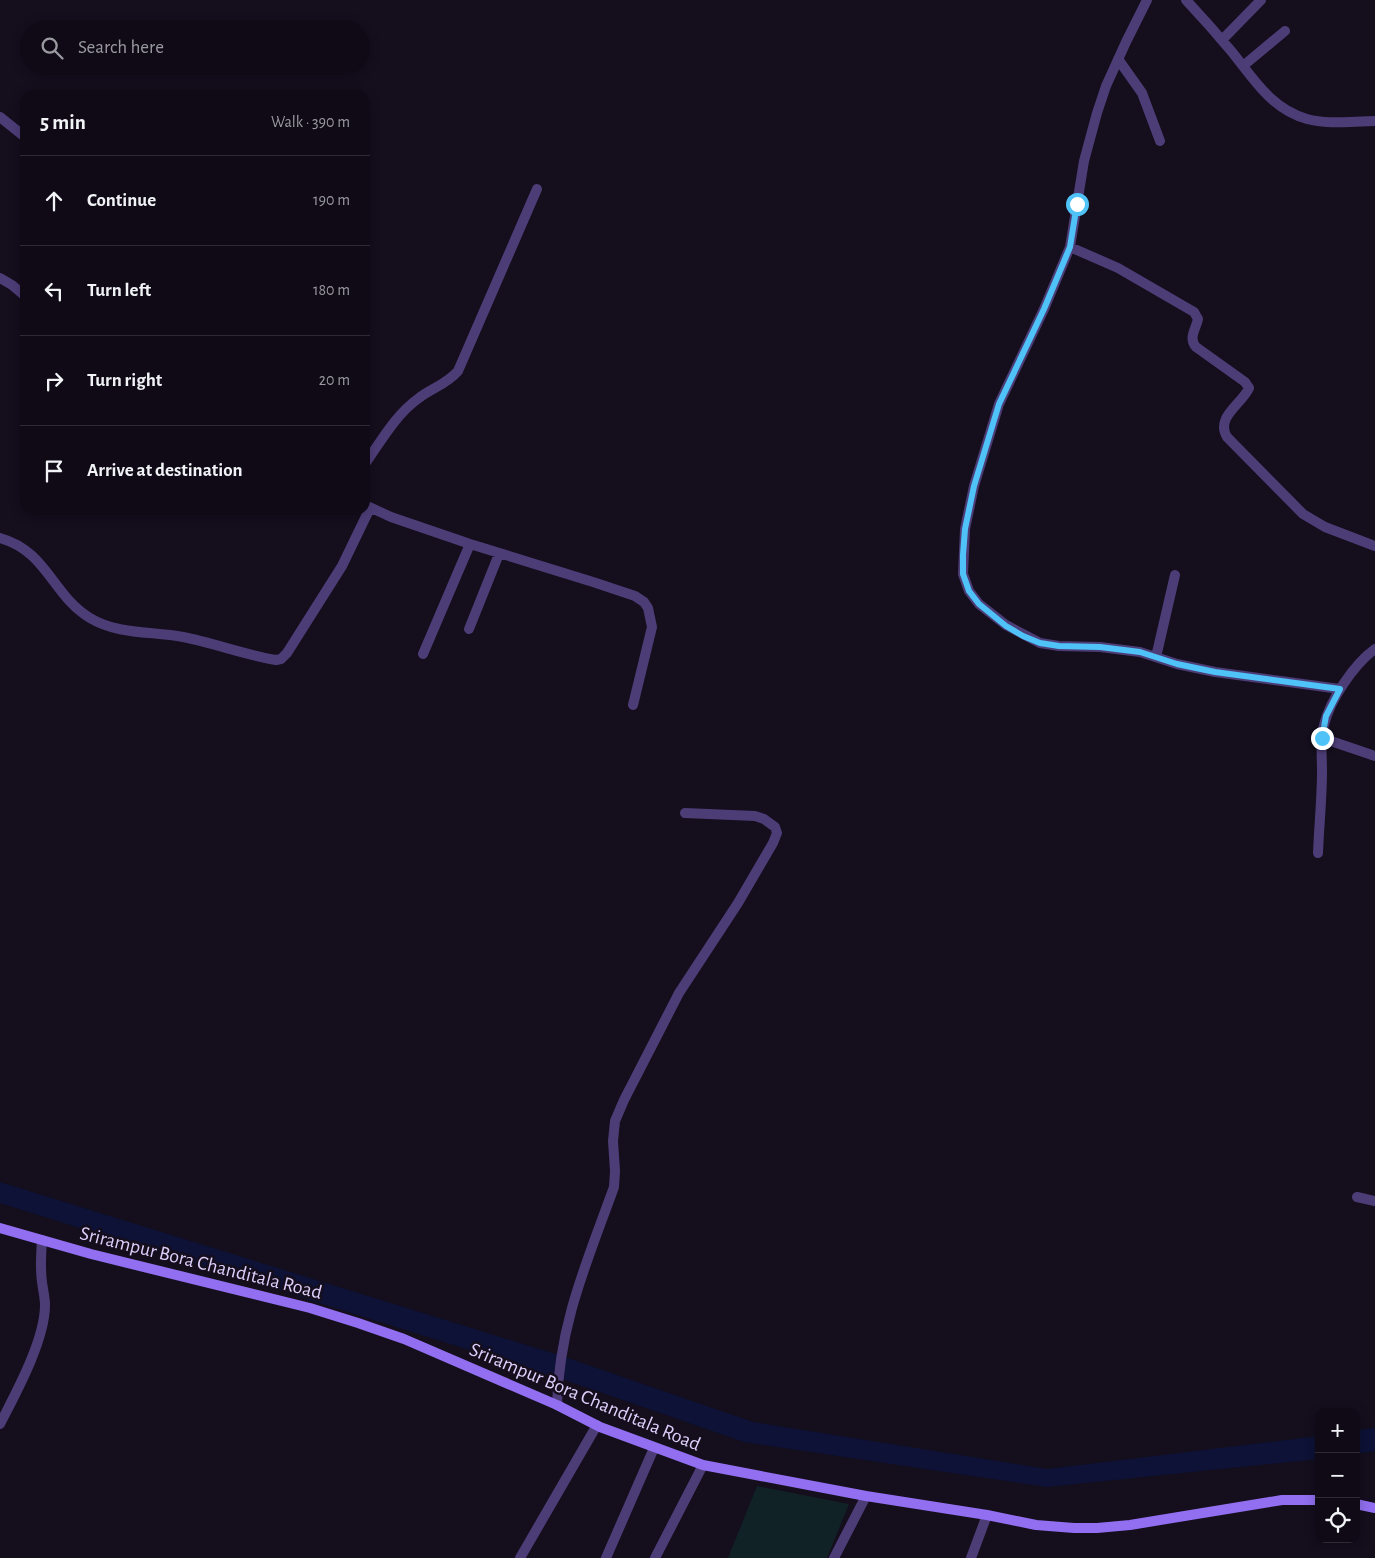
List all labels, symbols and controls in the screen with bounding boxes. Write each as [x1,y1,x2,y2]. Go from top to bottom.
search box [20,20,370,75]
icon: search [38,34,66,62]
text: Search here [78,38,164,57]
text: 5 min [40,112,86,133]
text: Walk · 390 m [271,114,350,130]
icon: ahead [40,187,68,215]
text: Continue [87,191,156,210]
text: 190 m [313,192,350,208]
route start [1066,193,1089,216]
icon: left [40,277,68,305]
text: Turn left [87,281,151,300]
text: 180 m [313,282,350,298]
icon: right [40,367,68,395]
text: Turn right [87,371,162,390]
text: 20 m [319,372,350,388]
icon: arrive [40,457,68,485]
text: Arrive at destination [87,461,243,480]
route end [1311,727,1334,750]
street label: Srirampur Bora Chanditala Road [78,1223,324,1303]
street label: Srirampur Bora Chanditala Road [466,1339,704,1455]
map controls [1315,1408,1360,1543]
button: + [1315,1408,1360,1453]
button: − [1315,1453,1360,1498]
button: locate [1315,1498,1360,1543]

